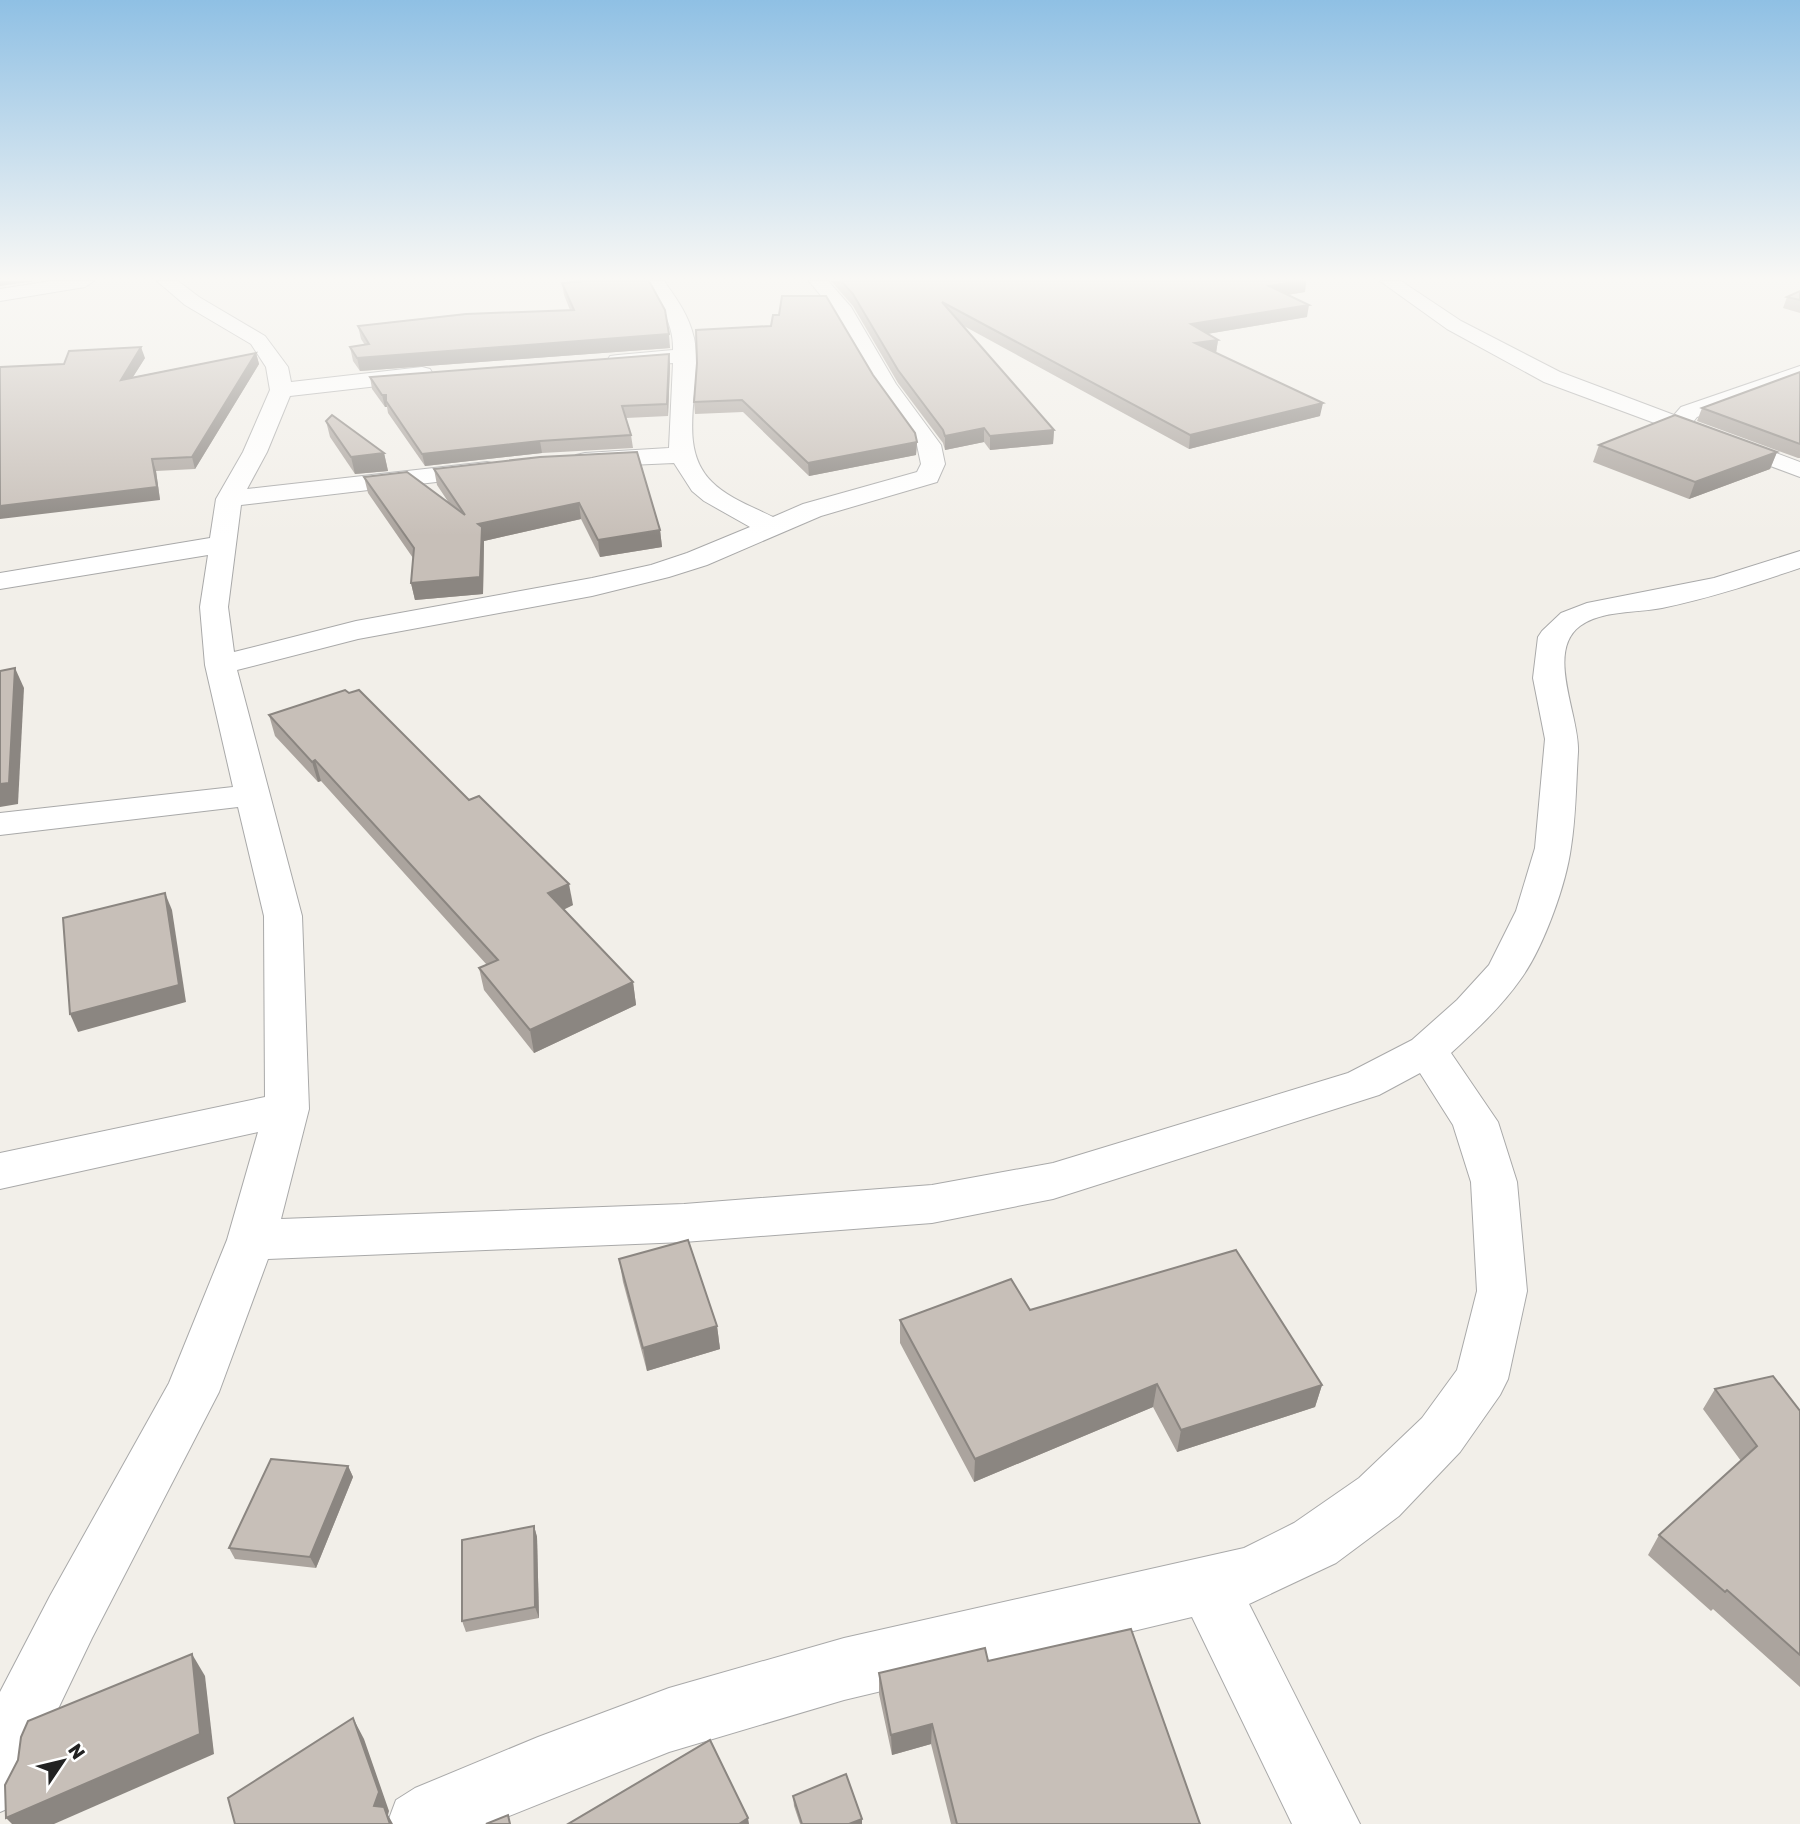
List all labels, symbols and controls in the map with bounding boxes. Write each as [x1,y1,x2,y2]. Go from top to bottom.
north arrow [28,1726,98,1796]
text: N [63,1739,90,1764]

